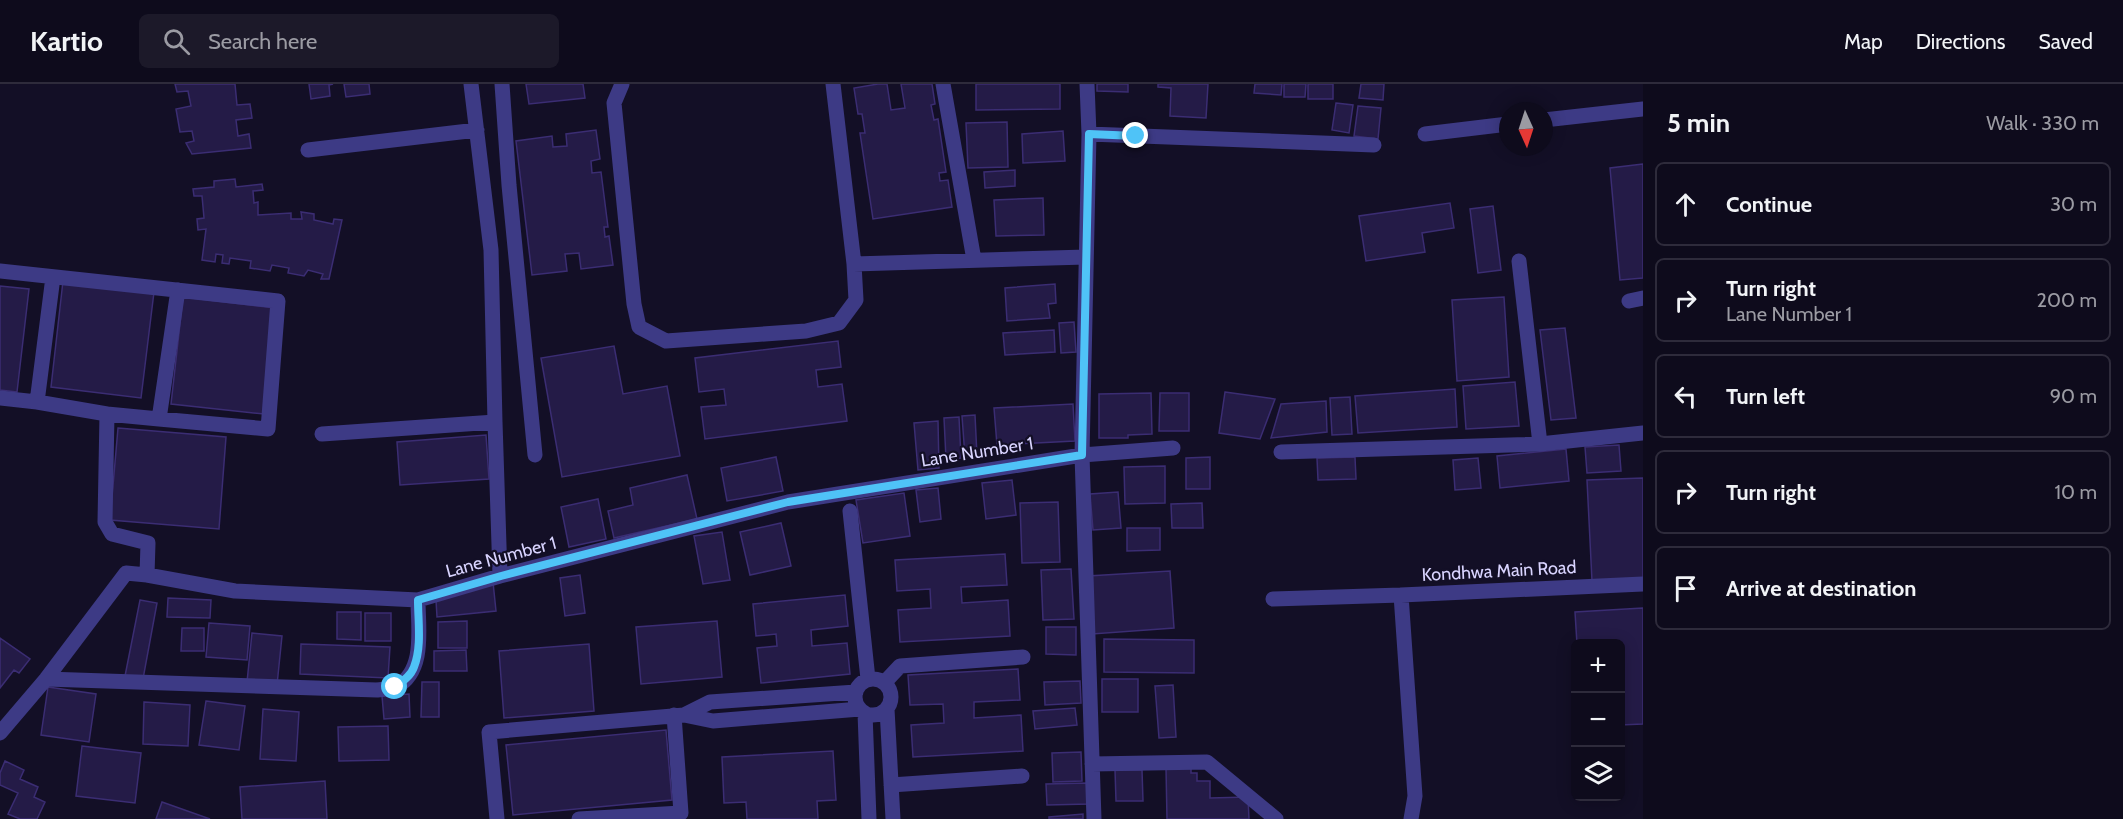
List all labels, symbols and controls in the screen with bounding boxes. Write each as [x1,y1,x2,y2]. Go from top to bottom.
search box [139,14,559,68]
text: Kartio [30,24,103,58]
icon: search [160,25,193,58]
text: Search here [208,28,317,55]
text: Map [1844,29,1883,54]
text: Directions [1916,29,2005,54]
text: Saved [2038,29,2093,54]
north arrow [1499,102,1553,156]
text: 5 min [1667,107,1730,139]
text: Walk · 330 m [1986,111,2099,135]
route end [1122,122,1148,148]
icon: ahead [1669,188,1702,221]
text: Continue [1726,191,1812,218]
text: 30 m [2050,192,2097,216]
text: Turn right [1726,275,1816,302]
icon: right [1669,284,1702,317]
text: 200 m [2037,288,2097,312]
text: Lane Number 1 [1726,302,1852,326]
icon: left [1669,380,1702,413]
text: Turn left [1726,383,1805,410]
text: 90 m [2050,384,2097,408]
street label: Lane Number 1 [919,432,1035,472]
icon: right [1669,476,1702,509]
text: Turn right [1726,479,1816,506]
text: 10 m [2054,480,2097,504]
street label: Lane Number 1 [443,532,559,582]
street label: Kondhwa Main Road [1421,556,1577,586]
icon: arrive [1669,572,1702,605]
text: Arrive at destination [1726,575,1916,602]
map controls [1571,639,1625,801]
button: + [1571,639,1625,693]
route start [381,673,407,699]
button: − [1571,693,1625,747]
button: layers [1571,747,1625,801]

